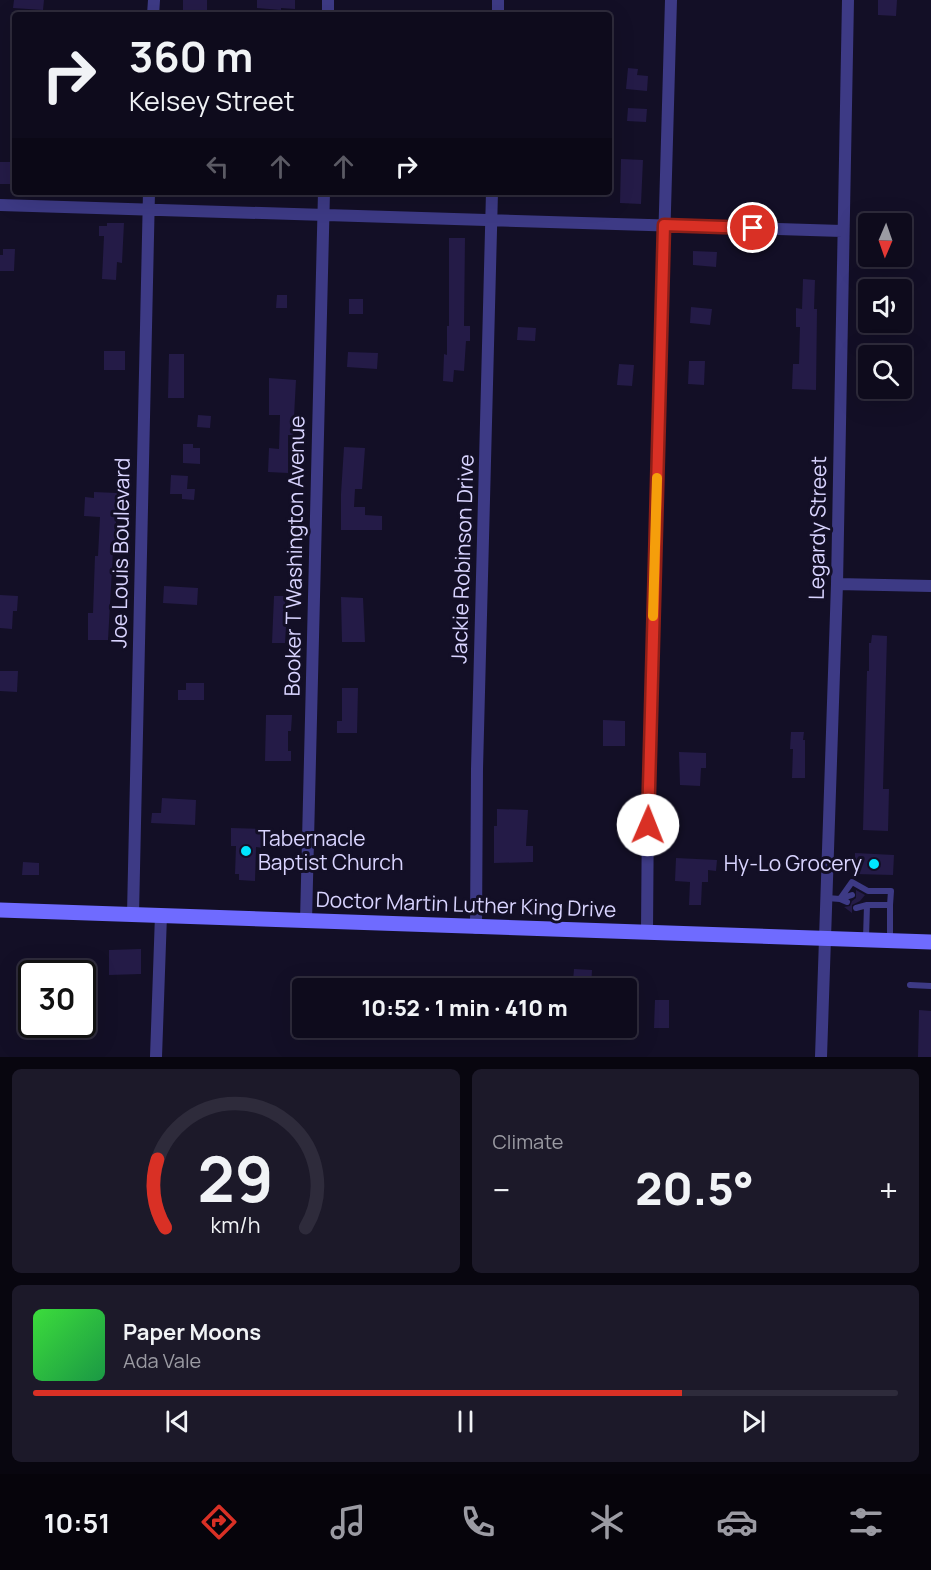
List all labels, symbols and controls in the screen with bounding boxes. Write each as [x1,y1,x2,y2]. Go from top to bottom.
text: 360 m [129,27,253,85]
icon: right [30,36,108,114]
text: Kelsey Street [129,82,295,119]
icon: left [201,150,234,183]
icon: ahead [264,150,297,183]
icon: ahead [327,150,360,183]
icon: right [390,150,423,183]
pin [727,202,778,253]
icon: arrive [736,211,769,244]
north arrow [858,213,912,267]
map controls [858,213,912,399]
button: sound [858,279,912,333]
button: search [858,345,912,399]
street label: Booker T Washington Avenue [278,415,310,697]
street label: Jackie Robinson Drive [444,454,480,664]
street label: Legardy Street [802,456,832,600]
street label: Joe Louis Boulevard [104,458,136,648]
position arrow [616,793,680,857]
place label: Tabernacle Baptist Church [258,824,403,876]
marker: Tabernacle Baptist Church [239,844,253,858]
place label: Hy-Lo Grocery [724,849,862,877]
marker: Hy-Lo Grocery [867,857,881,871]
street label: Doctor Martin Luther King Drive [315,885,617,923]
speed limit sign: 30 [18,960,96,1038]
text: 10:52 · 1 min · 410 m [361,993,568,1023]
text: Climate [493,1128,564,1155]
text: 29 [198,1135,274,1221]
text: 20.5° [635,1157,754,1219]
text: − [493,1167,510,1212]
text: + [879,1167,898,1212]
text: km/h [211,1210,261,1239]
text: Paper Moons [123,1317,261,1347]
text: Ada Vale [123,1347,201,1374]
icon: previous [161,1405,194,1438]
icon: pause [449,1405,482,1438]
icon: next [737,1405,770,1438]
icon: directions [198,1501,240,1543]
icon: music [327,1501,369,1543]
icon: phone [457,1501,499,1543]
icon: climate [586,1501,628,1543]
icon: car [716,1501,758,1543]
icon: filters [845,1501,887,1543]
text: 10:51 [44,1504,110,1541]

